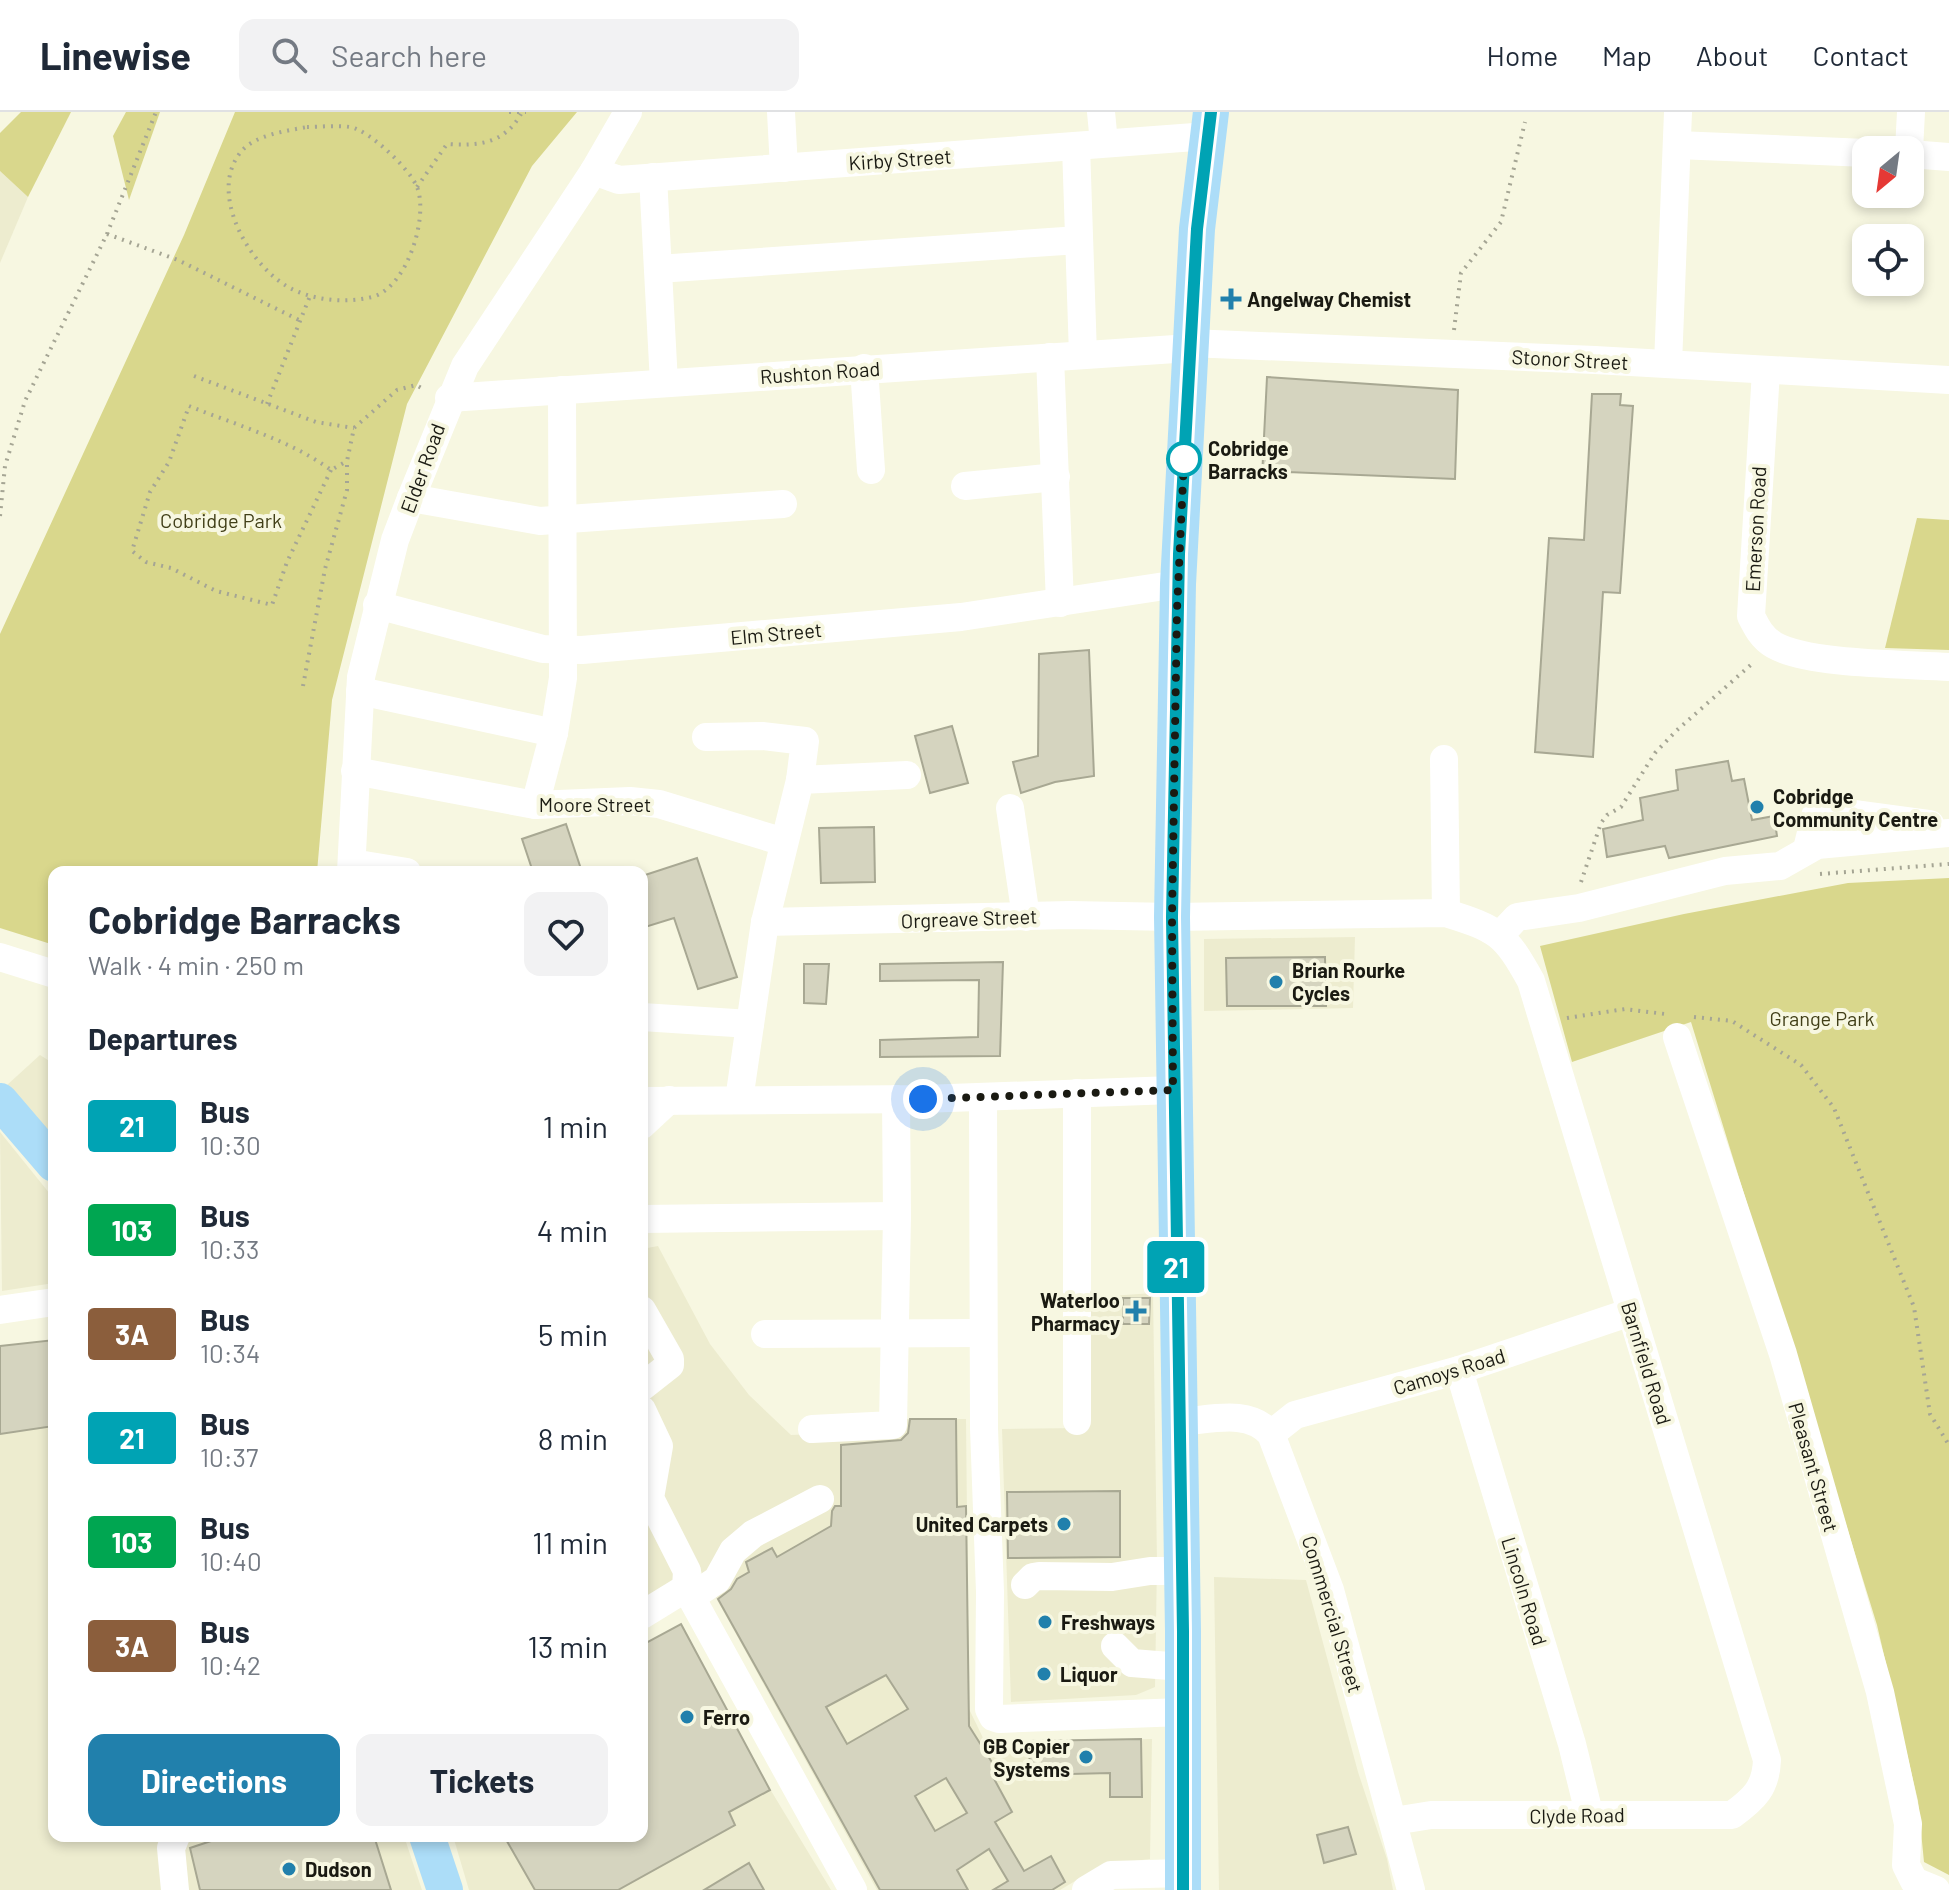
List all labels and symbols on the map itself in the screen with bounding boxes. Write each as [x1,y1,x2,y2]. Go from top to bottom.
north arrow [1852,136,1924,208]
street label: Kirby Street [848,143,952,175]
place label: Angelway Chemist [1247,287,1411,311]
marker: Angelway Chemist [1222,290,1240,308]
street label: Stonor Street [1511,344,1629,374]
street label: Rushton Road [759,356,881,388]
street label: Elder Road [395,420,449,516]
place label: Cobridge Barracks [1208,436,1289,483]
marker: Cobridge Barracks [1167,442,1201,476]
street label: Emerson Road [1740,466,1770,592]
park label: Cobridge Park [160,508,282,532]
street label: Elm Street [729,617,823,649]
place label: Cobridge Community Centre [1773,784,1938,831]
street label: Moore Street [539,792,651,816]
marker: Cobridge Community Centre [1748,798,1766,816]
street label: Orgreave Street [900,904,1038,932]
place label: Brian Rourke Cycles [1292,958,1405,1005]
marker: Brian Rourke Cycles [1267,973,1285,991]
park label: Grange Park [1769,1006,1875,1030]
your location [903,1079,943,1119]
line badge: 21 [1140,1241,1212,1293]
place label: Waterloo Pharmacy [1031,1288,1120,1335]
street label: Barnfield Road [1617,1299,1677,1427]
marker: Waterloo Pharmacy [1127,1302,1145,1320]
street label: Camoys Road [1390,1343,1508,1399]
street label: Pleasant Street [1784,1399,1844,1535]
place label: United Carpets [916,1512,1048,1536]
marker: United Carpets [1055,1515,1073,1533]
street label: Commercial Street [1298,1533,1368,1695]
street label: Lincoln Road [1497,1534,1553,1648]
place label: Freshways [1061,1610,1155,1634]
marker: Freshways [1036,1613,1054,1631]
place label: Liquor [1060,1662,1118,1686]
marker: Liquor [1035,1665,1053,1683]
place label: Ferro [703,1705,750,1729]
marker: Ferro [678,1708,696,1726]
place label: GB Copier Systems [983,1734,1070,1781]
marker: GB Copier Systems [1077,1748,1095,1766]
street label: Clyde Road [1529,1802,1625,1828]
place label: Dudson [305,1857,372,1881]
marker: Dudson [280,1860,298,1878]

